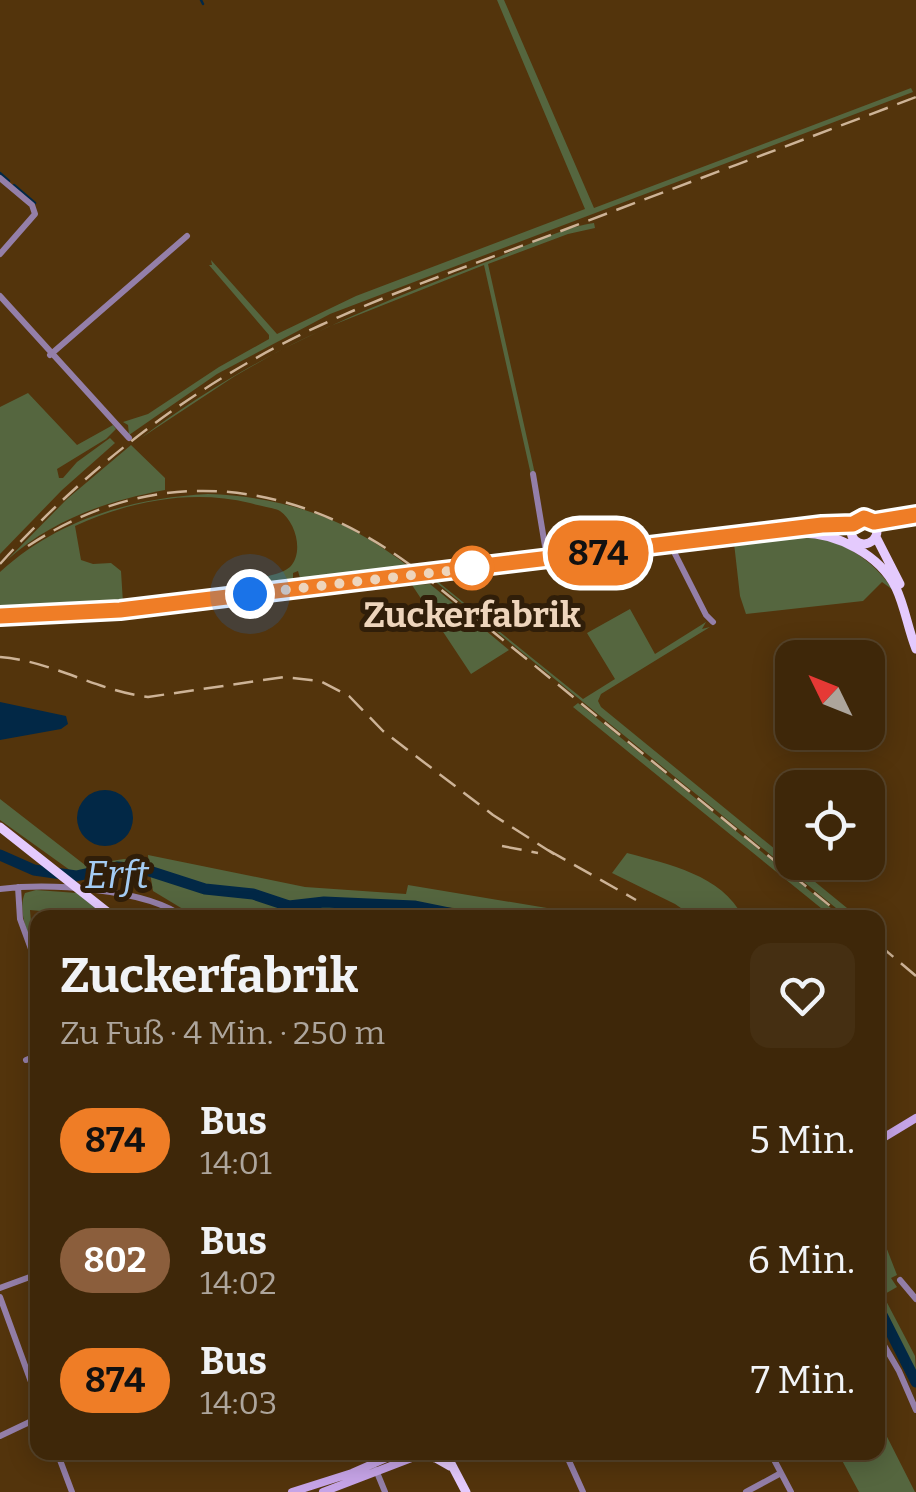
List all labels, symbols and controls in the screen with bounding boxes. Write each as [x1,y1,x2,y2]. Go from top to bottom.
line badge: 874 [540,520,656,586]
text: 874 [568,532,628,574]
marker: Zuckerfabrik [451,547,493,589]
your location [225,569,275,619]
place label: Zuckerfabrik [363,594,581,636]
north arrow [775,640,885,750]
map controls [775,640,885,880]
button: locate [775,770,885,880]
water label: Erft [85,852,150,898]
button: heart [750,943,855,1048]
text: Zuckerfabrik [60,947,358,1005]
text: Zu Fuß · 4 Min. · 250 m [60,1014,385,1052]
text: Bus [200,1098,267,1144]
text: 5 Min. [750,1117,855,1163]
text: 874 [85,1119,145,1161]
text: 14:01 [200,1144,272,1182]
text: Bus [200,1218,267,1264]
text: 6 Min. [748,1237,855,1283]
text: 802 [83,1239,147,1281]
text: 14:02 [200,1264,276,1302]
text: Bus [200,1338,267,1384]
text: 7 Min. [751,1357,855,1403]
text: 874 [85,1359,145,1401]
text: 14:03 [200,1384,277,1422]

